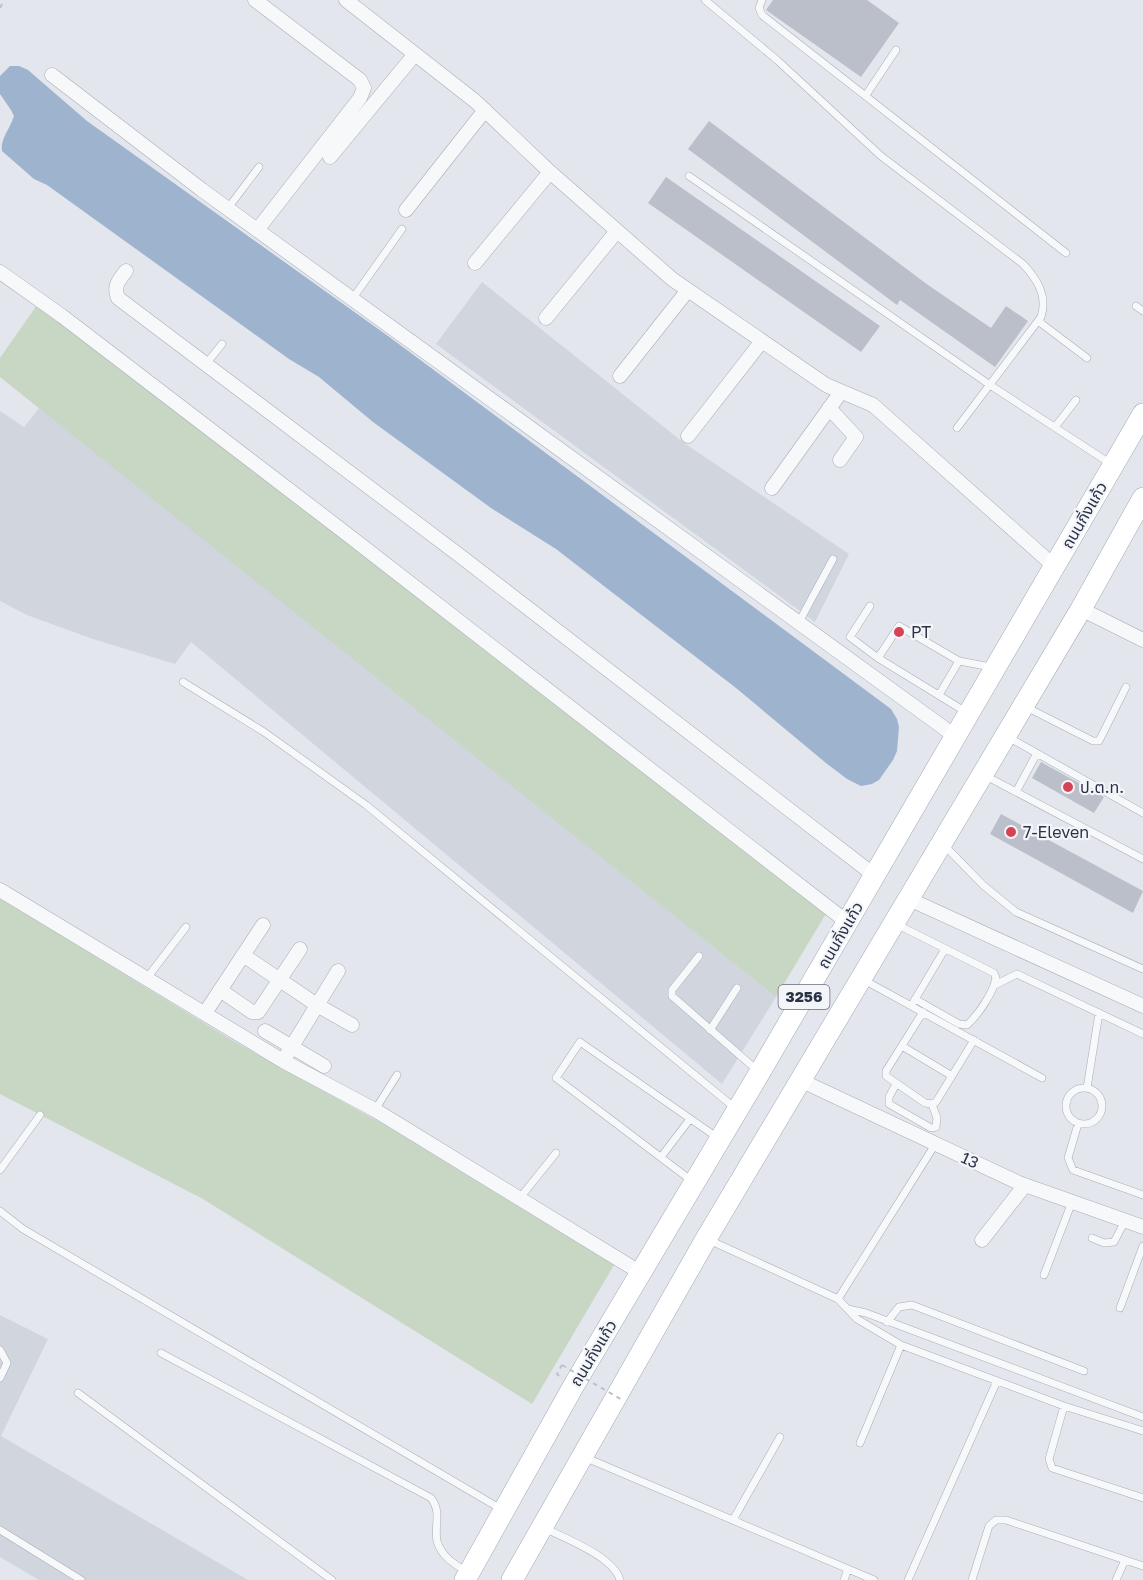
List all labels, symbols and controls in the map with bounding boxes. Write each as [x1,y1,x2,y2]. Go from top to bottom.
street label: ถนนกิ่งแก้ว [1057,478,1111,552]
place label: PT [911,622,931,642]
marker: PT [892,625,906,639]
place label: ป.ต.ท. [1080,777,1124,797]
marker: ป.ต.ท. [1061,780,1075,794]
place label: 7-Eleven [1023,822,1089,842]
marker: 7-Eleven [1004,825,1018,839]
street label: ถนนกิ่งแก้ว [813,898,867,972]
road number: 3256 [778,985,830,1009]
street label: 13 [958,1147,982,1173]
street label: ถนนกิ่งแก้ว [565,1316,621,1390]

